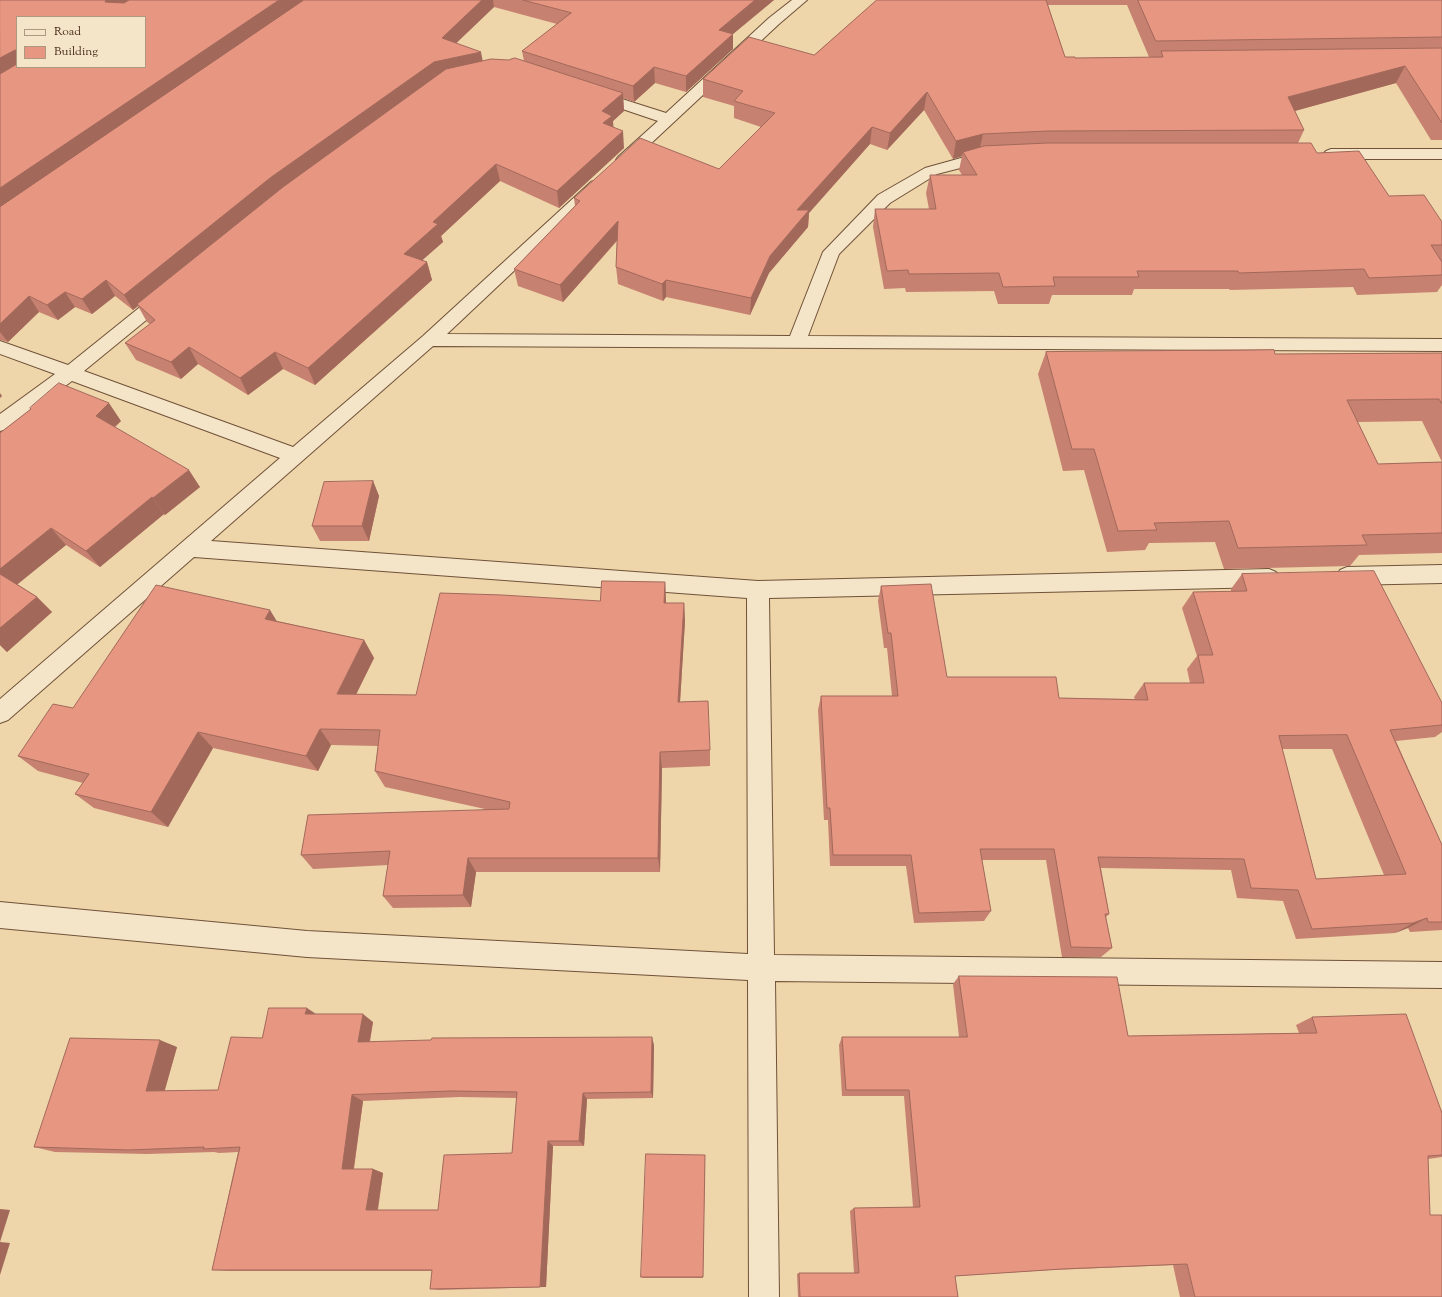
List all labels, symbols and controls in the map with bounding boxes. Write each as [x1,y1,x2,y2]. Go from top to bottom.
legend [16,16,146,68]
text: Road [54,23,81,41]
text: Building [54,43,98,61]

